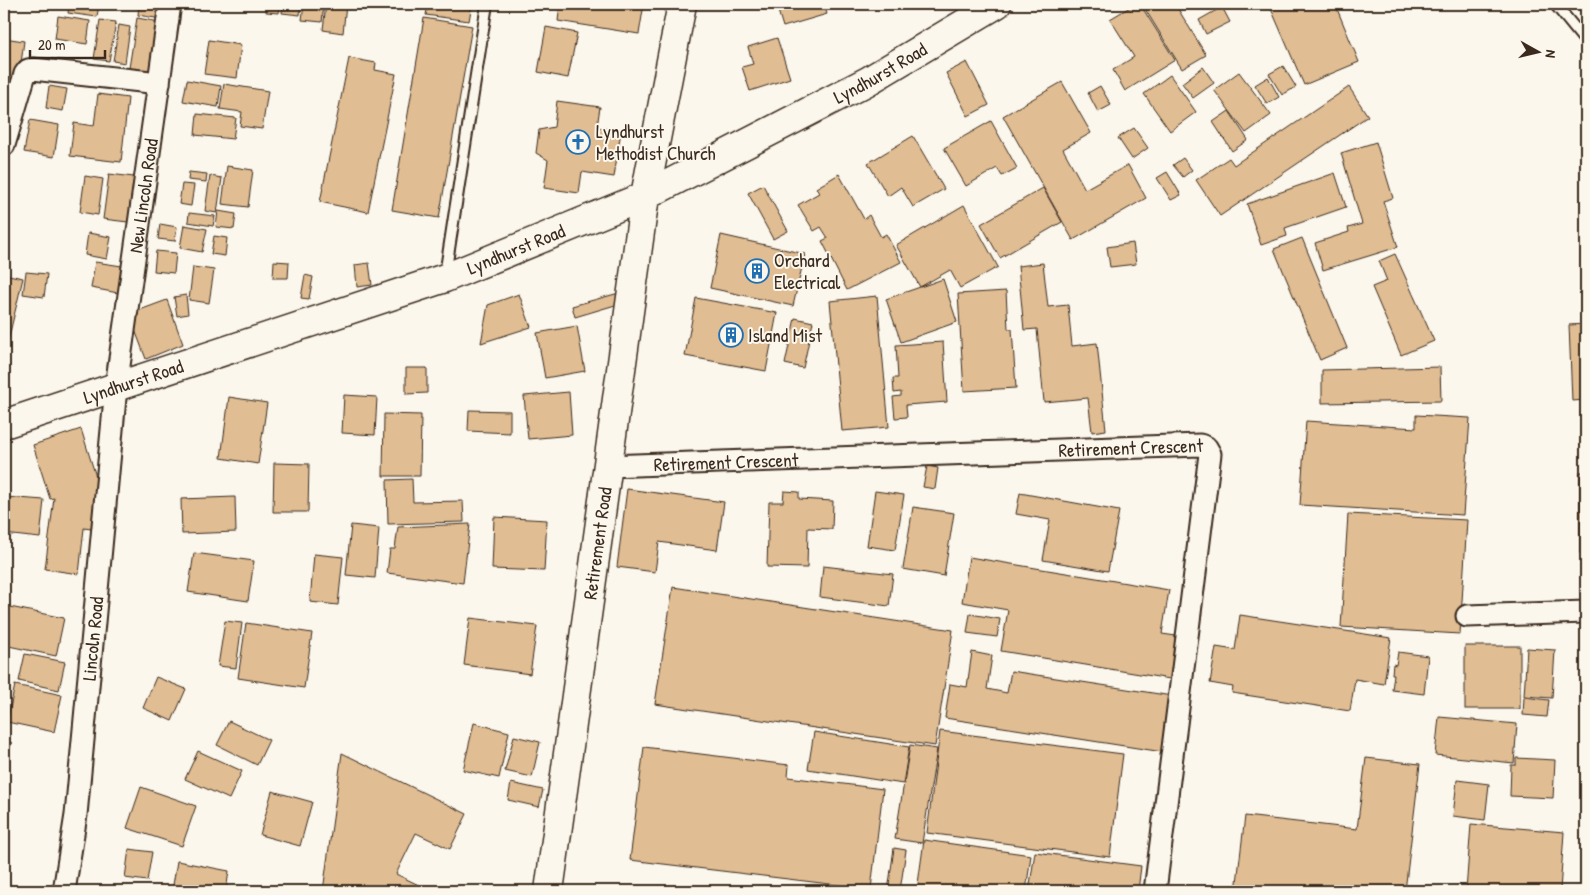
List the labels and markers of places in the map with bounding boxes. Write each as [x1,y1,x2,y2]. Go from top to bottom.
place label: Lyndhurst Methodist Church [596,118,716,166]
church icon: Lyndhurst Methodist Church [565,129,591,155]
place label: Orchard Electrical [774,247,841,295]
building icon: Orchard Electrical [744,258,770,284]
building icon: Island Mist [718,322,744,348]
place label: Island Mist [748,322,823,348]

